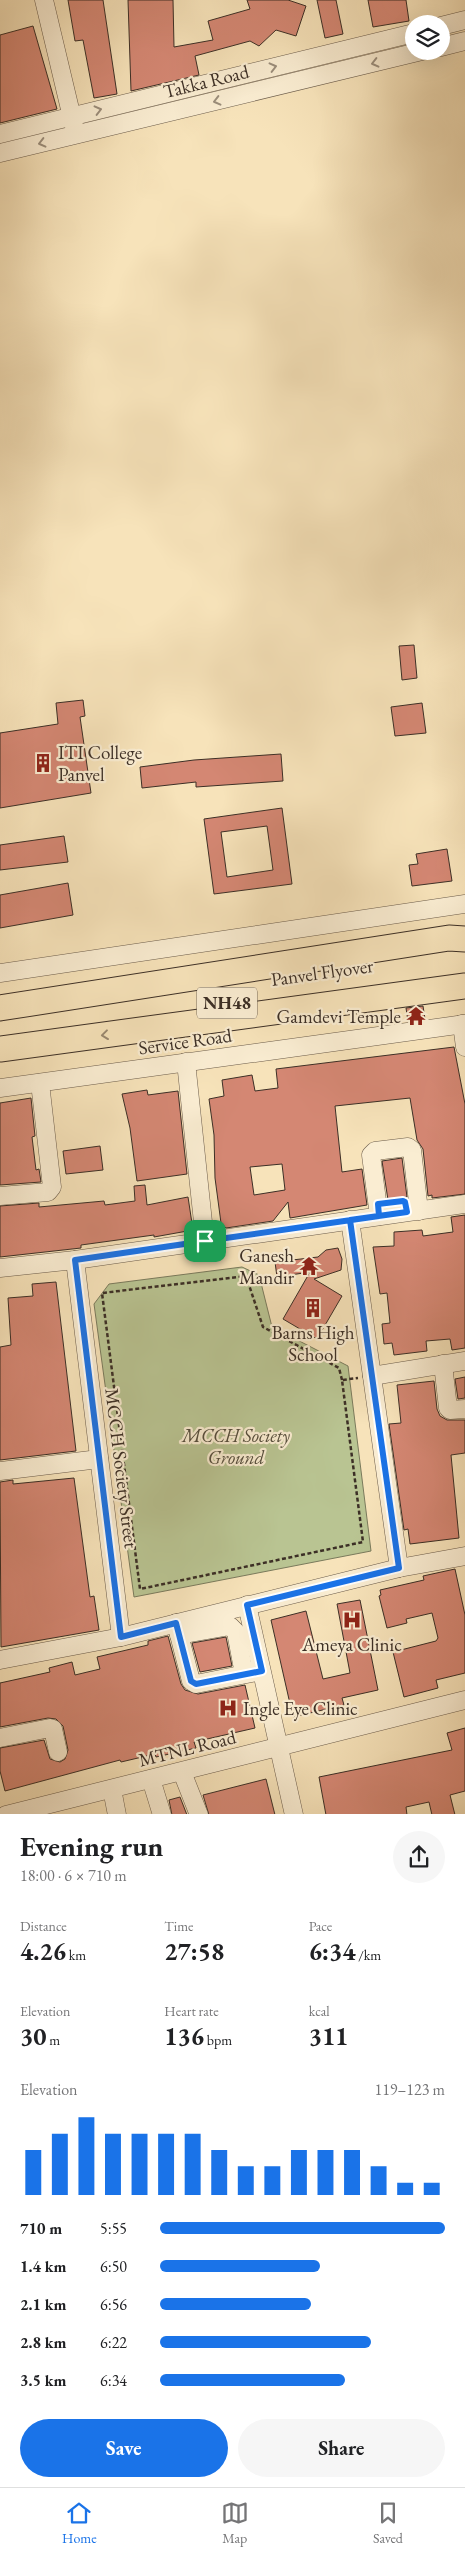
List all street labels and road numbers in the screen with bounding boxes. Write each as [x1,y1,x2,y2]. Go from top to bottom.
street label: Takka Road [161,59,252,104]
street label: Panvel Flyover [269,953,376,992]
road number: NH48 [197,988,257,1018]
street label: Service Road [137,1023,234,1060]
street label: MCCH Society Street [99,1387,144,1550]
street label: MTNL Road [136,1724,239,1773]

